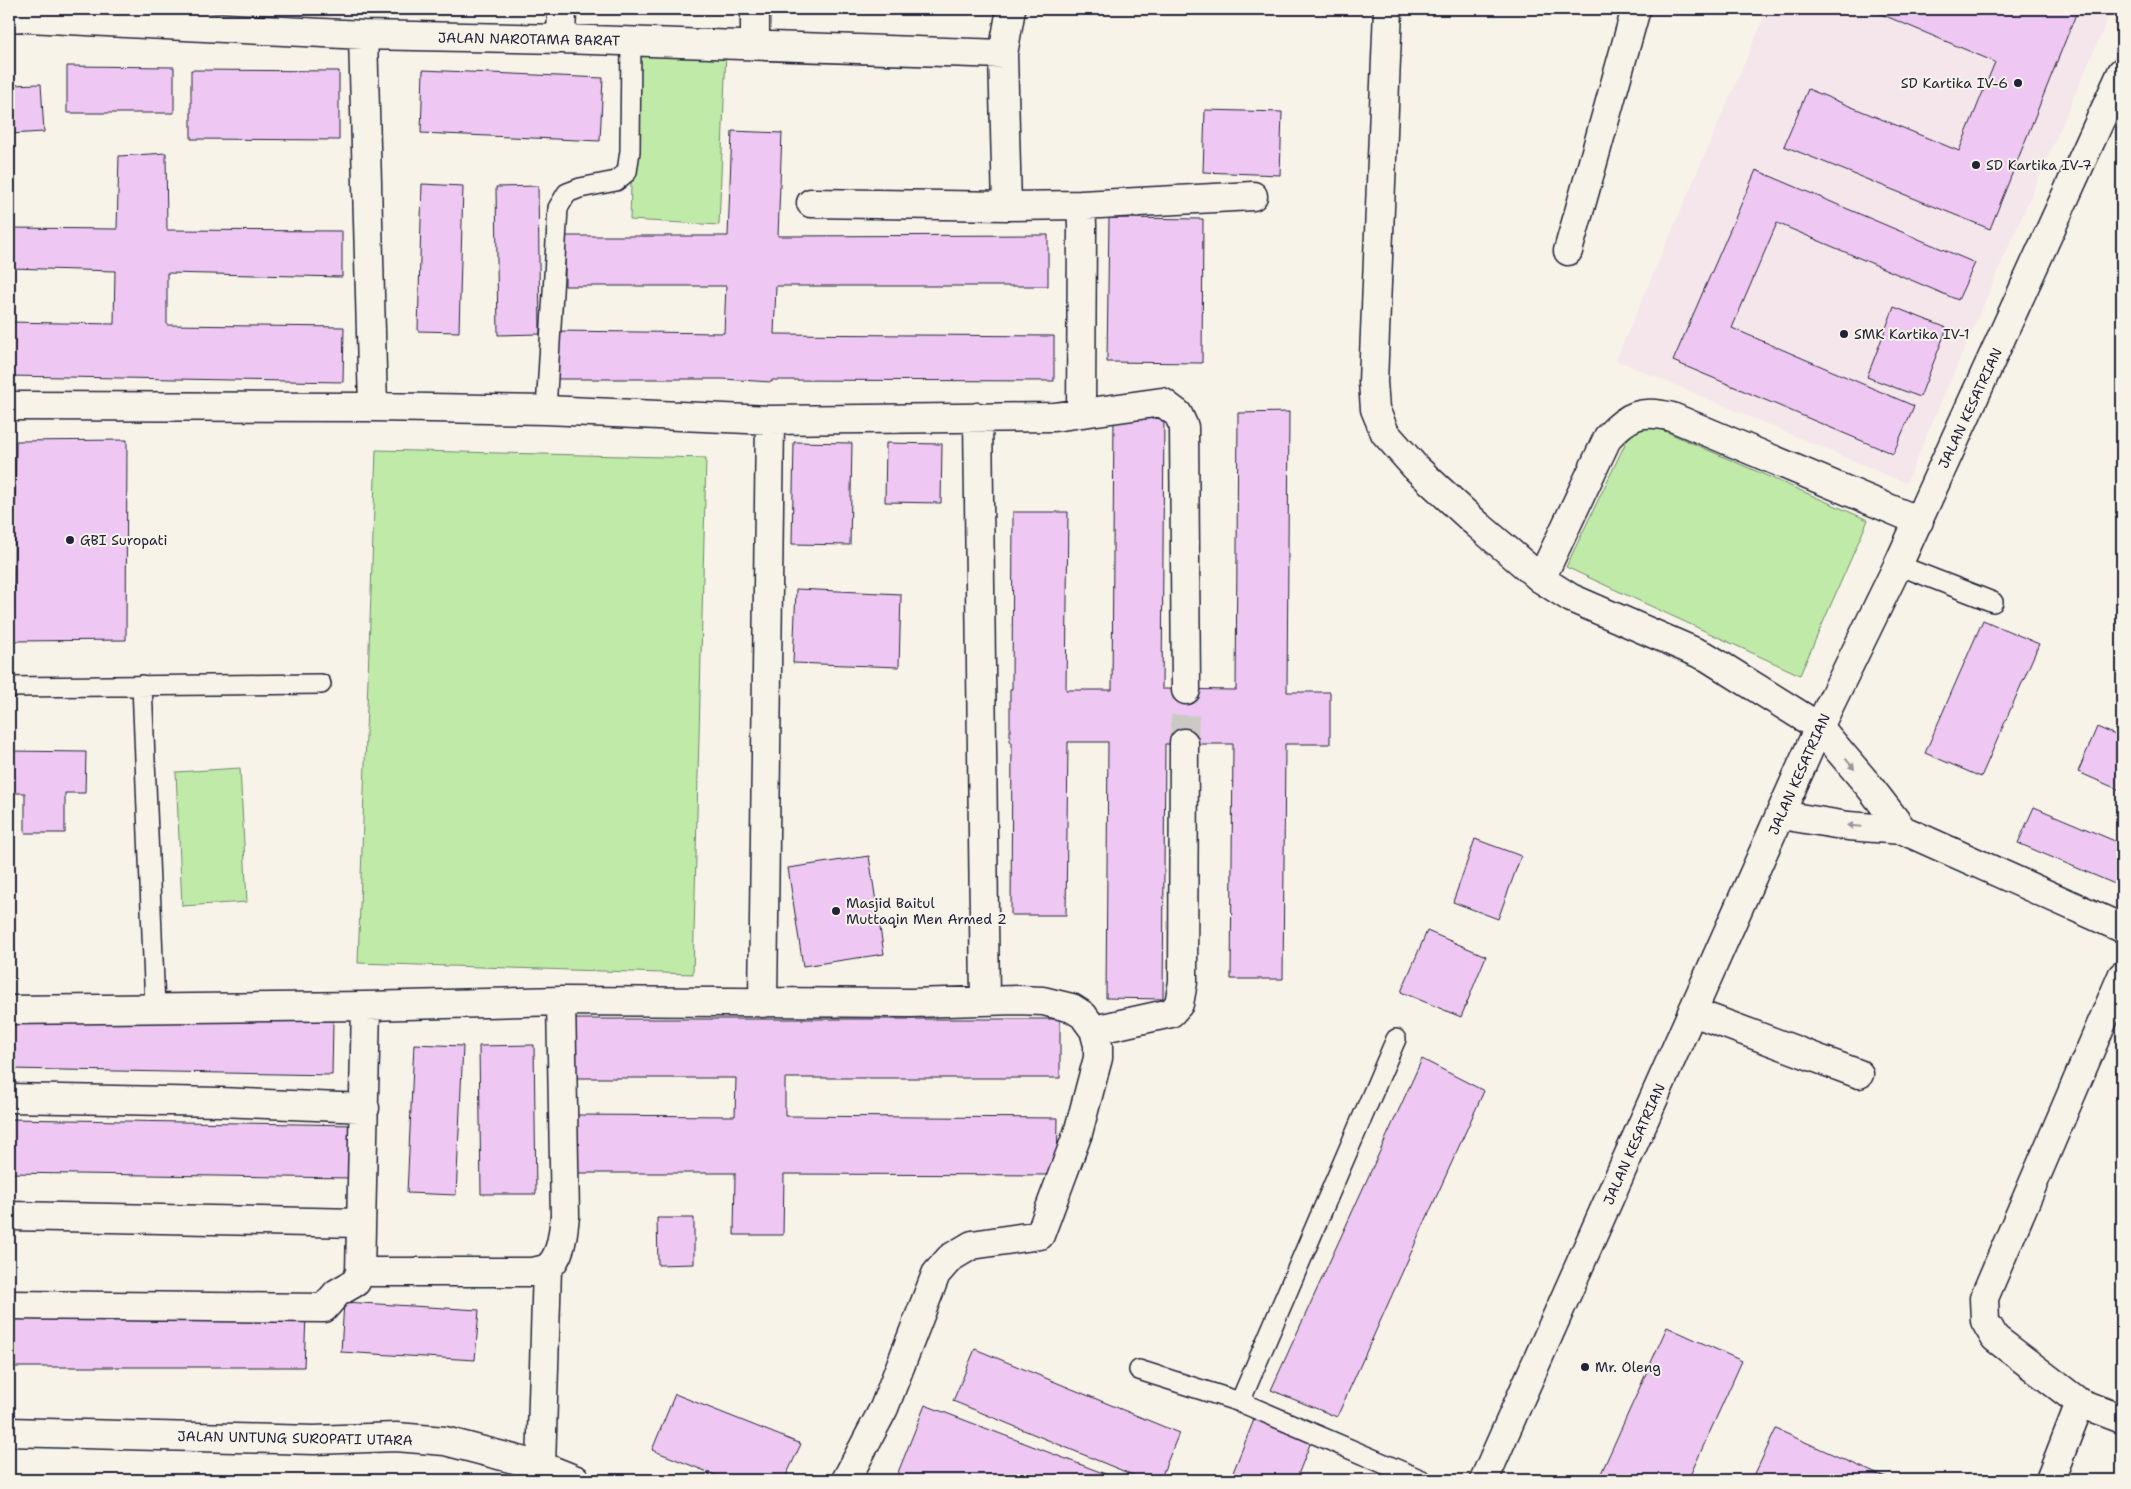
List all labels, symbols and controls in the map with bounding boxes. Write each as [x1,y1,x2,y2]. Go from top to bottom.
street label: JALAN NAROTAMA BARAT [438,28,621,50]
place label: SD Kartika IV-6 [1901,74,2008,92]
marker: SD Kartika IV-6 [2012,77,2024,89]
place label: SD Kartika IV-7 [1986,156,2092,174]
marker: SD Kartika IV-7 [1970,159,1982,171]
place label: SMK Kartika IV-1 [1854,325,1970,343]
marker: SMK Kartika IV-1 [1838,328,1850,340]
street label: JALAN KESATRIAN [1934,345,2006,471]
place label: GBI Suropati [80,531,167,549]
marker: GBI Suropati [64,534,76,546]
street label: JALAN KESATRIAN [1764,710,1834,838]
one-way arrow [1845,758,1856,771]
one-way arrow [1846,822,1862,830]
place label: Masjid Baitul Muttaqin Men Armed 2 [846,894,1007,928]
marker: Masjid Baitul Muttaqin Men Armed 2 [830,905,842,917]
street label: JALAN KESATRIAN [1599,1080,1669,1208]
place label: Mr. Oleng [1595,1358,1661,1376]
marker: Mr. Oleng [1579,1361,1591,1373]
street label: JALAN UNTUNG SUROPATI UTARA [177,1427,413,1449]

